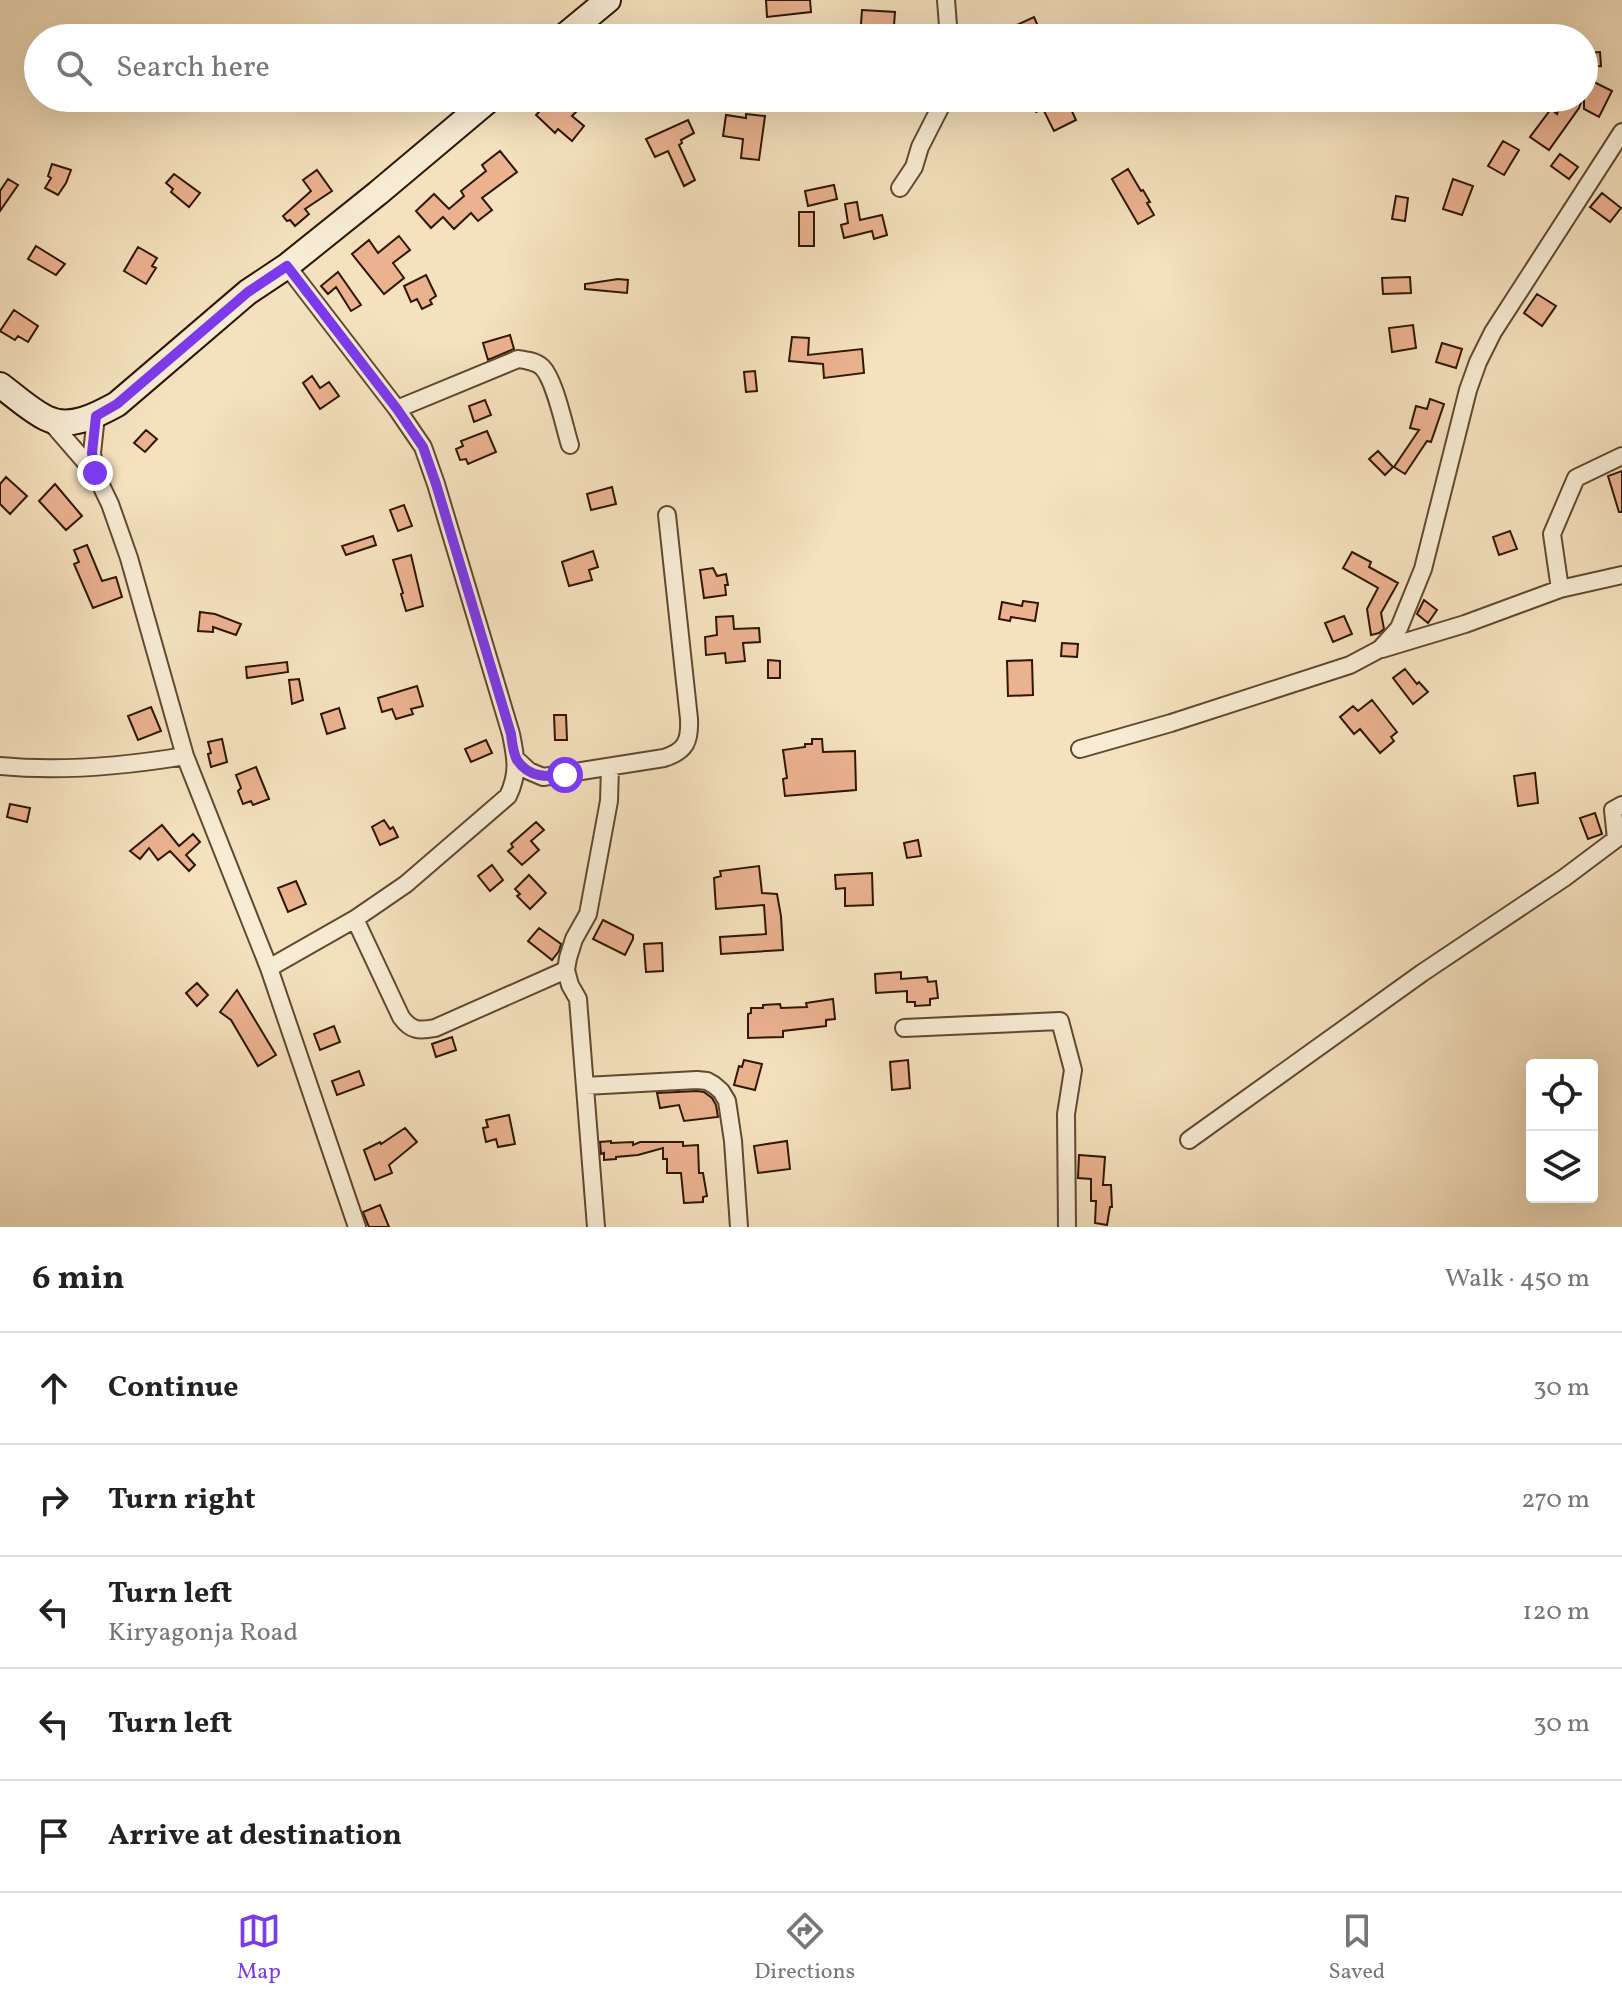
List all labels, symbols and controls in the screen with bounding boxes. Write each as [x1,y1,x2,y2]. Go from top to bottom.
search box [24,24,1598,112]
icon: search [52,46,96,90]
text: Search here [116,47,270,89]
route end [77,455,113,491]
route start [547,757,583,793]
map controls [1526,1059,1598,1203]
button: locate [1526,1059,1598,1131]
button: layers [1526,1131,1598,1203]
text: 6 min [32,1256,125,1303]
text: Walk · 450 m [1445,1261,1590,1297]
icon: ahead [32,1366,76,1410]
text: Continue [108,1367,239,1409]
text: 30 m [1533,1370,1590,1406]
icon: right [32,1478,76,1522]
text: Turn right [108,1479,256,1521]
text: 270 m [1521,1482,1590,1518]
text: Turn left [108,1573,232,1615]
icon: left [32,1590,76,1634]
text: 120 m [1522,1594,1590,1630]
text: Kiryagonja Road [108,1615,298,1651]
icon: left [32,1702,76,1746]
text: Turn left [108,1703,232,1745]
text: 30 m [1533,1706,1590,1742]
icon: arrive [32,1814,76,1858]
text: Arrive at destination [108,1815,402,1857]
tab: Map [237,1909,281,1988]
tab: Directions [754,1909,855,1988]
tab: Saved [1329,1909,1385,1988]

